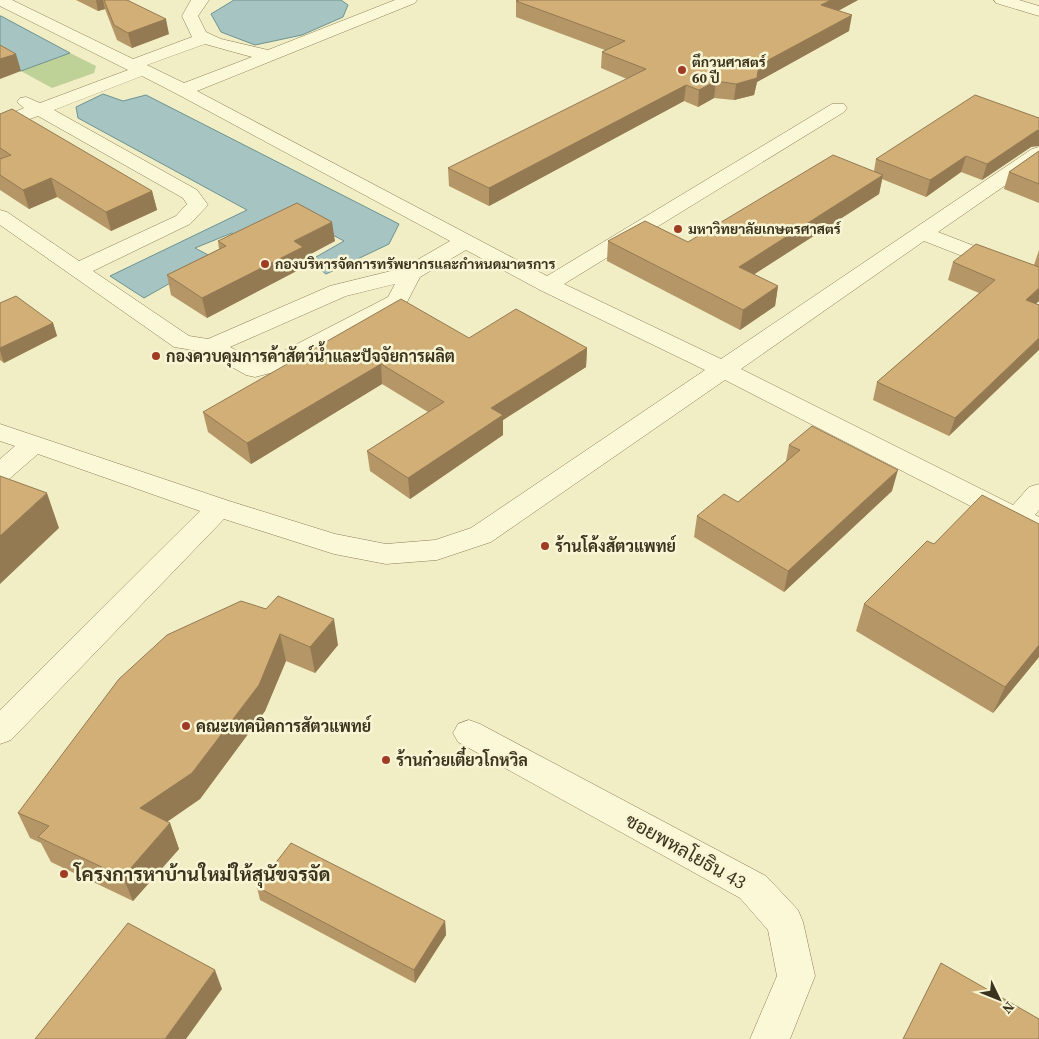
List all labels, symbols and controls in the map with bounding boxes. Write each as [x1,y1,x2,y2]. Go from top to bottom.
place label: ตึกวนศาสตร์ 60 ปี [692,52,767,88]
marker: ตึกวนศาสตร์ 60 ปี [676,64,688,76]
place label: มหาวิทยาลัยเกษตรศาสตร์ [688,219,842,239]
marker: มหาวิทยาลัยเกษตรศาสตร์ [672,223,684,235]
place label: กองบริหารจัดการทรัพยากรและกำหนดมาตรการ [275,254,555,274]
marker: กองบริหารจัดการทรัพยากรและกำหนดมาตรการ [259,258,271,270]
place label: กองควบคุมการค้าสัตว์น้ำและปัจจัยการผลิต [166,341,455,368]
marker: กองควบคุมการค้าสัตว์น้ำและปัจจัยการผลิต [150,350,162,362]
place label: ร้านโค้งสัตวแพทย์ [555,535,677,557]
marker: ร้านโค้งสัตวแพทย์ [539,540,551,552]
place label: คณะเทคนิคการสัตวแพทย์ [196,715,372,737]
marker: คณะเทคนิคการสัตวแพทย์ [180,720,192,732]
place label: ร้านก๋วยเตี๋ยวโกหวิล [396,746,528,771]
marker: ร้านก๋วยเตี๋ยวโกหวิล [380,754,392,766]
street label: ซอยพหลโยธิน 43 [621,807,751,895]
place label: โครงการหาบ้านใหม่ให้สุนัขจรจัด [73,861,330,889]
marker: โครงการหาบ้านใหม่ให้สุนัขจรจัด [58,868,70,880]
north arrow [974,974,1024,1024]
text: N [998,997,1019,1018]

